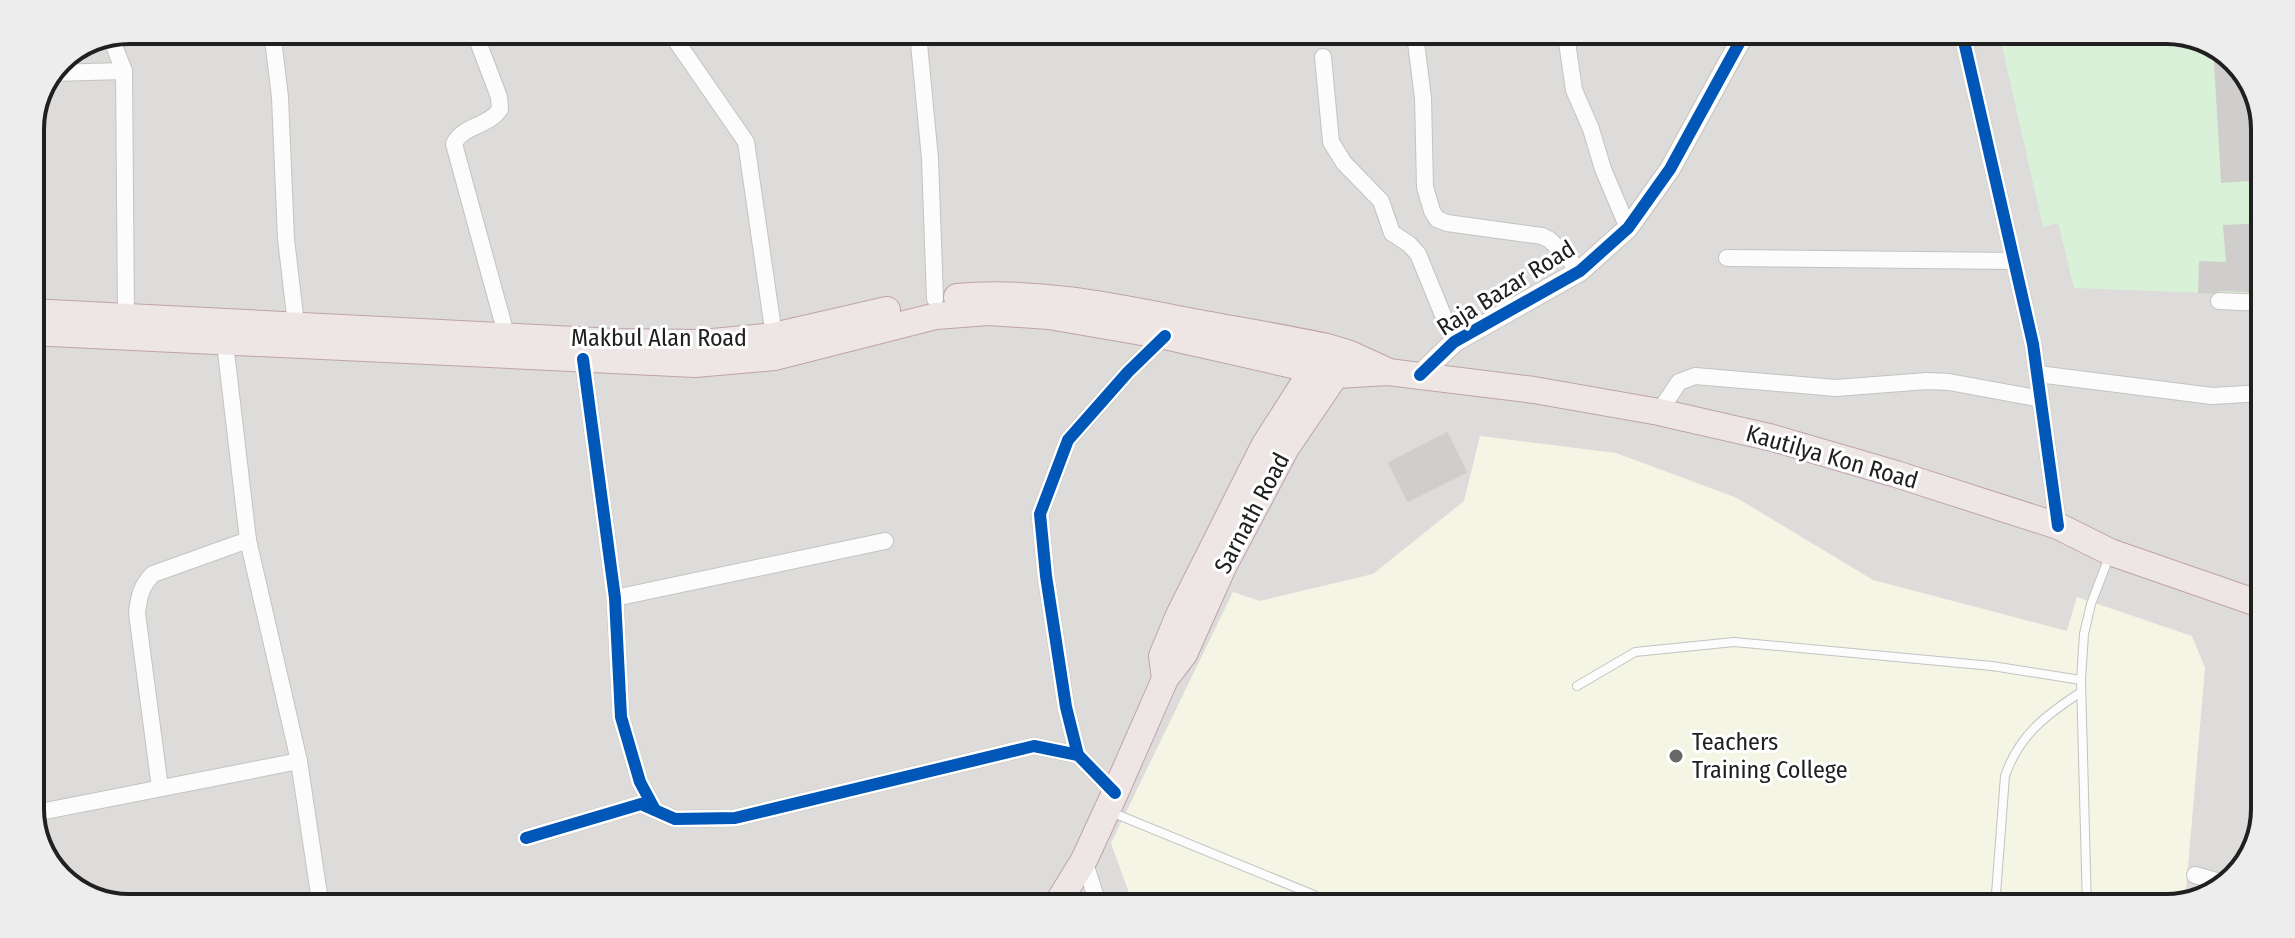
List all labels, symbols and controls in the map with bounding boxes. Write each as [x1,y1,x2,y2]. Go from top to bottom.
street label: Raja Bazar Road [1432,234,1580,342]
street label: Makbul Alan Road [571,324,747,352]
street label: Kautilya Kon Road [1743,419,1921,495]
street label: Sarnath Road [1209,448,1295,578]
place label: Teachers Training College [1692,728,1848,784]
marker: Teachers Training College [1667,747,1685,765]

